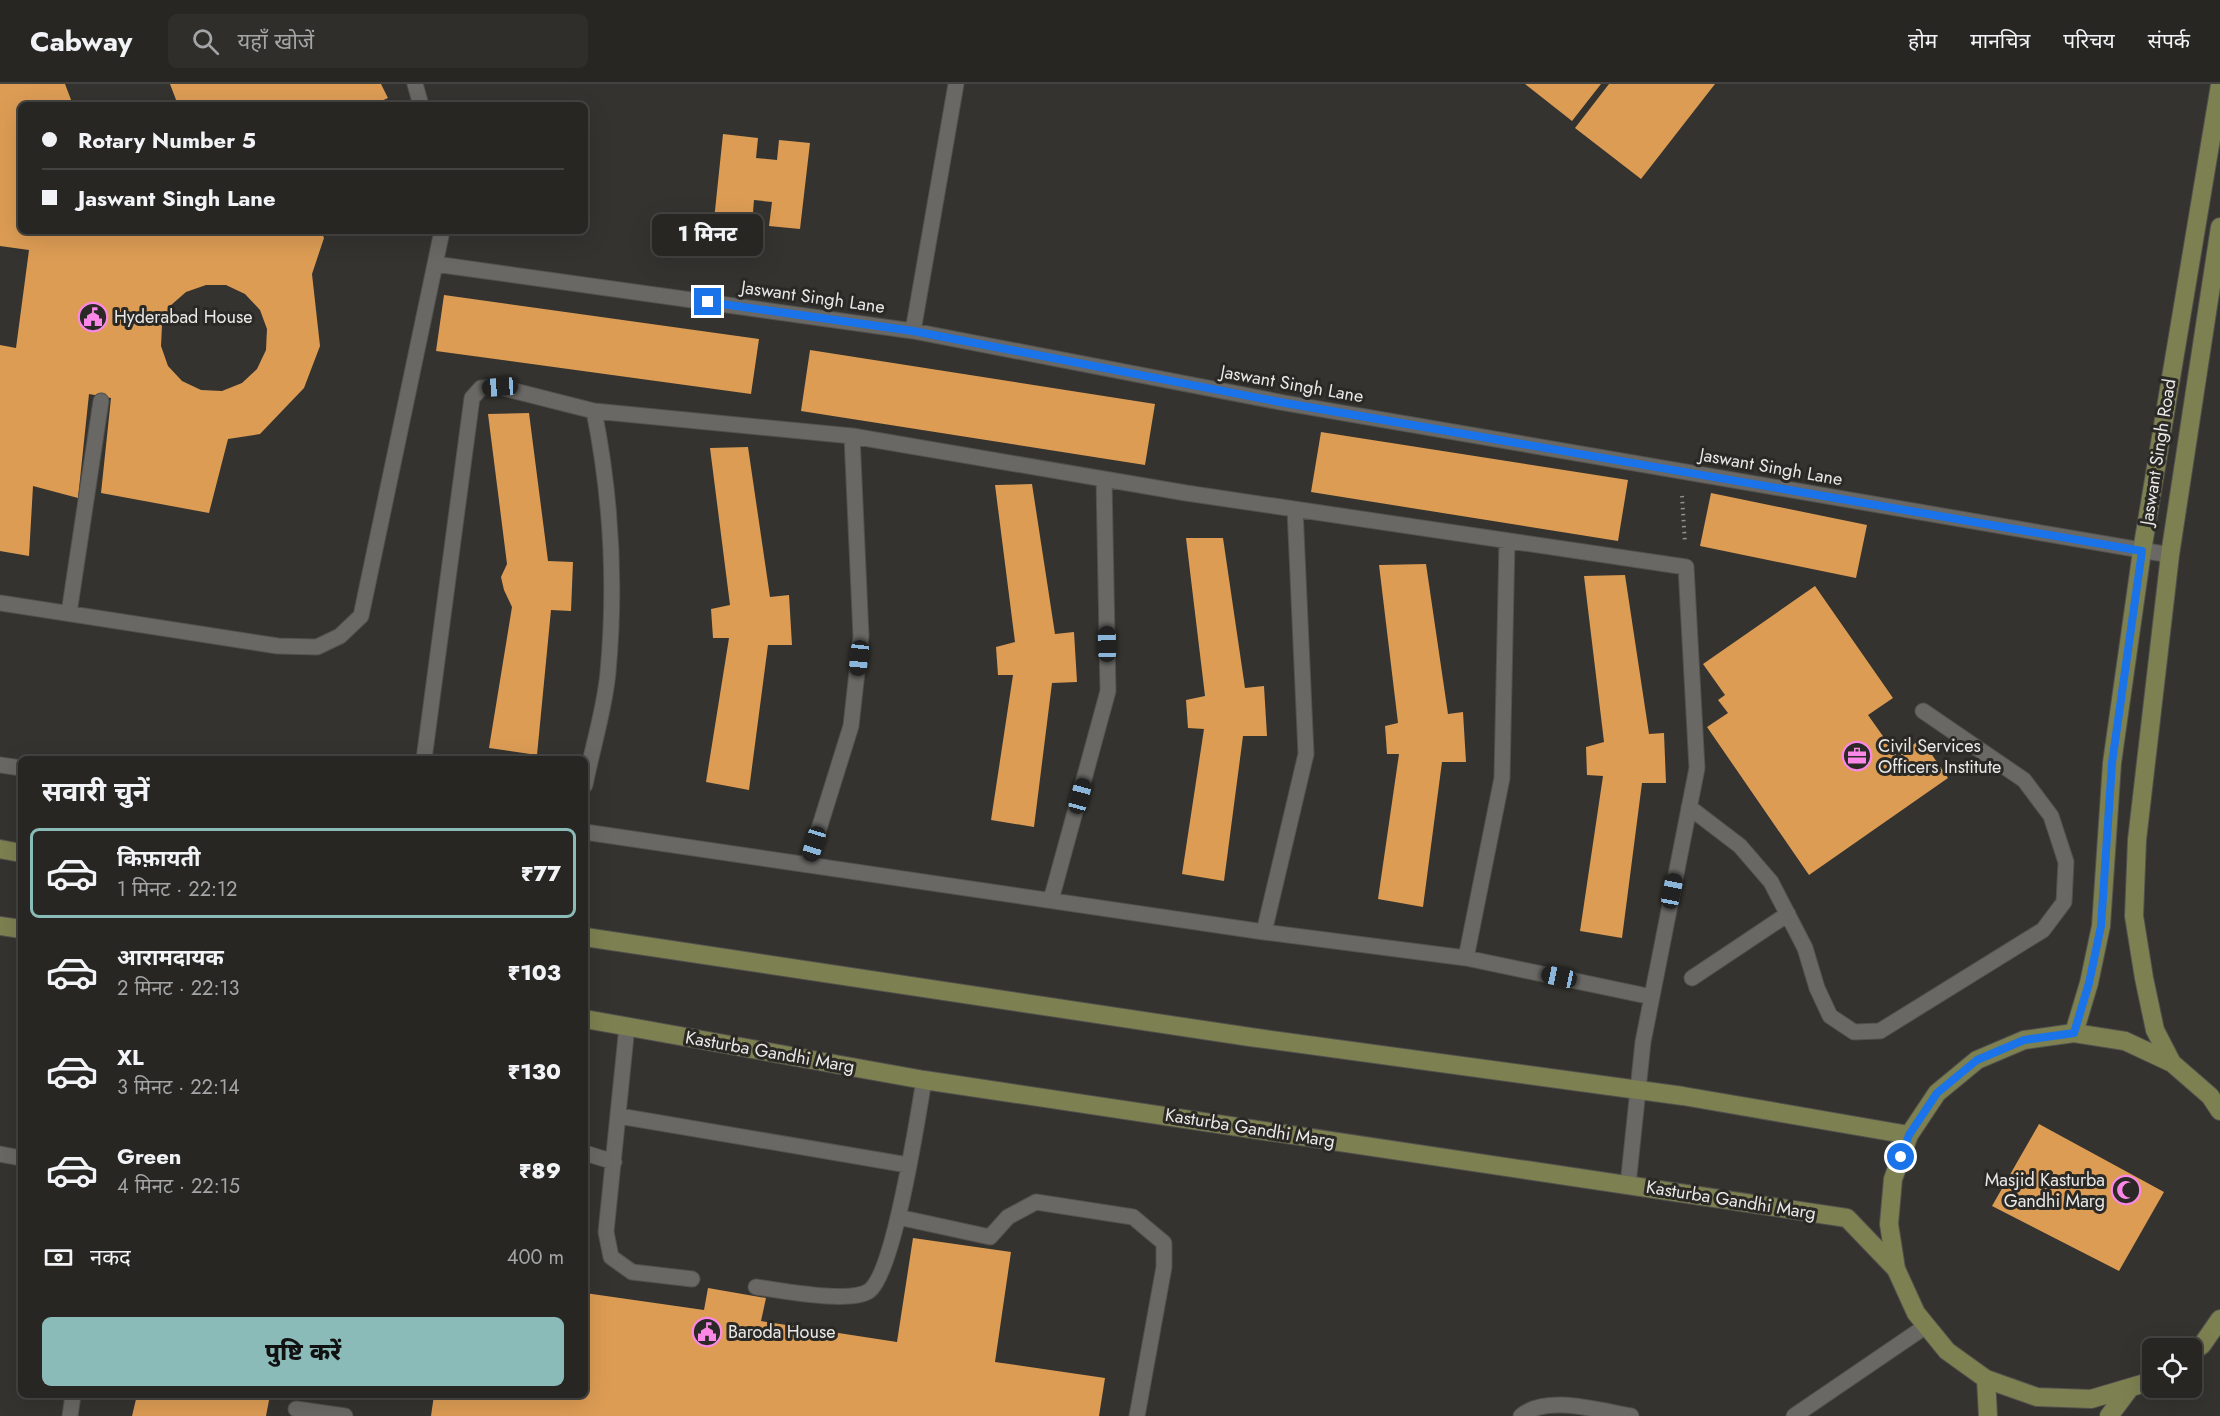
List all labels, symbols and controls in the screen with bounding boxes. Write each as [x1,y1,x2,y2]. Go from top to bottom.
search box [168,14,588,68]
text: Cabway [30,21,132,62]
icon: search [189,25,222,58]
text: यहाँ खोजें [237,25,314,57]
text: होम [1908,26,1937,56]
text: मानचित्र [1970,26,2030,56]
text: परिचय [2063,26,2115,56]
text: संपर्क [2148,26,2190,56]
text: Rotary Number 5 [78,124,256,156]
text: Jaswant Singh Lane [78,182,276,214]
callout: 1 मिनट [652,215,764,257]
text: 1 मिनट [678,220,737,249]
street label: Jaswant Singh Lane [738,274,887,320]
route end [694,288,721,315]
public building icon: Hyderabad House [77,301,109,333]
place label: Hyderabad House [114,304,252,330]
street label: Jaswant Singh Lane [1216,358,1366,409]
car [481,377,519,397]
street label: Jaswant Singh Road [2133,377,2182,529]
street label: Jaswant Singh Lane [1695,441,1845,492]
car [1098,626,1116,662]
car [848,639,870,677]
place label: Civil Services Officers Institute [1878,733,2001,780]
office icon: Civil Services Officers Institute [1841,740,1873,772]
text: सवारी चुनें [42,772,149,811]
car [1067,776,1093,816]
car [800,824,828,864]
text: किफ़ायती [117,842,201,874]
icon: car [45,846,99,900]
text: ₹77 [521,857,561,889]
car [1660,872,1684,910]
text: 1 मिनट · 22:12 [117,875,237,904]
text: आरामदायक [117,941,224,973]
icon: car [45,945,99,999]
text: ₹103 [508,956,561,988]
car [1540,964,1578,990]
text: 2 मिनट · 22:13 [117,974,239,1003]
street label: Kasturba Gandhi Marg [683,1024,857,1080]
text: XL [117,1041,144,1073]
icon: car [45,1044,99,1098]
text: ₹130 [508,1055,561,1087]
text: 3 मिनट · 22:14 [117,1073,240,1102]
street label: Kasturba Gandhi Marg [1163,1102,1337,1154]
text: Green [117,1140,181,1172]
icon: car [45,1143,99,1197]
route start [1887,1143,1914,1170]
text: ₹89 [519,1154,561,1186]
place label: Masjid Kasturba Gandhi Marg [1985,1167,2105,1214]
text: 4 मिनट · 22:15 [117,1172,240,1201]
street label: Kasturba Gandhi Marg [1644,1174,1818,1226]
mosque icon: Masjid Kasturba Gandhi Marg [2110,1174,2142,1206]
icon: cash [42,1241,75,1274]
text: नकद [90,1241,131,1273]
text: 400 m [507,1243,564,1272]
public building icon: Baroda House [691,1316,723,1348]
button: पुष्टि करें [42,1317,564,1386]
place label: Baroda House [728,1319,835,1345]
map controls [2142,1338,2202,1398]
button: locate [2142,1338,2202,1398]

